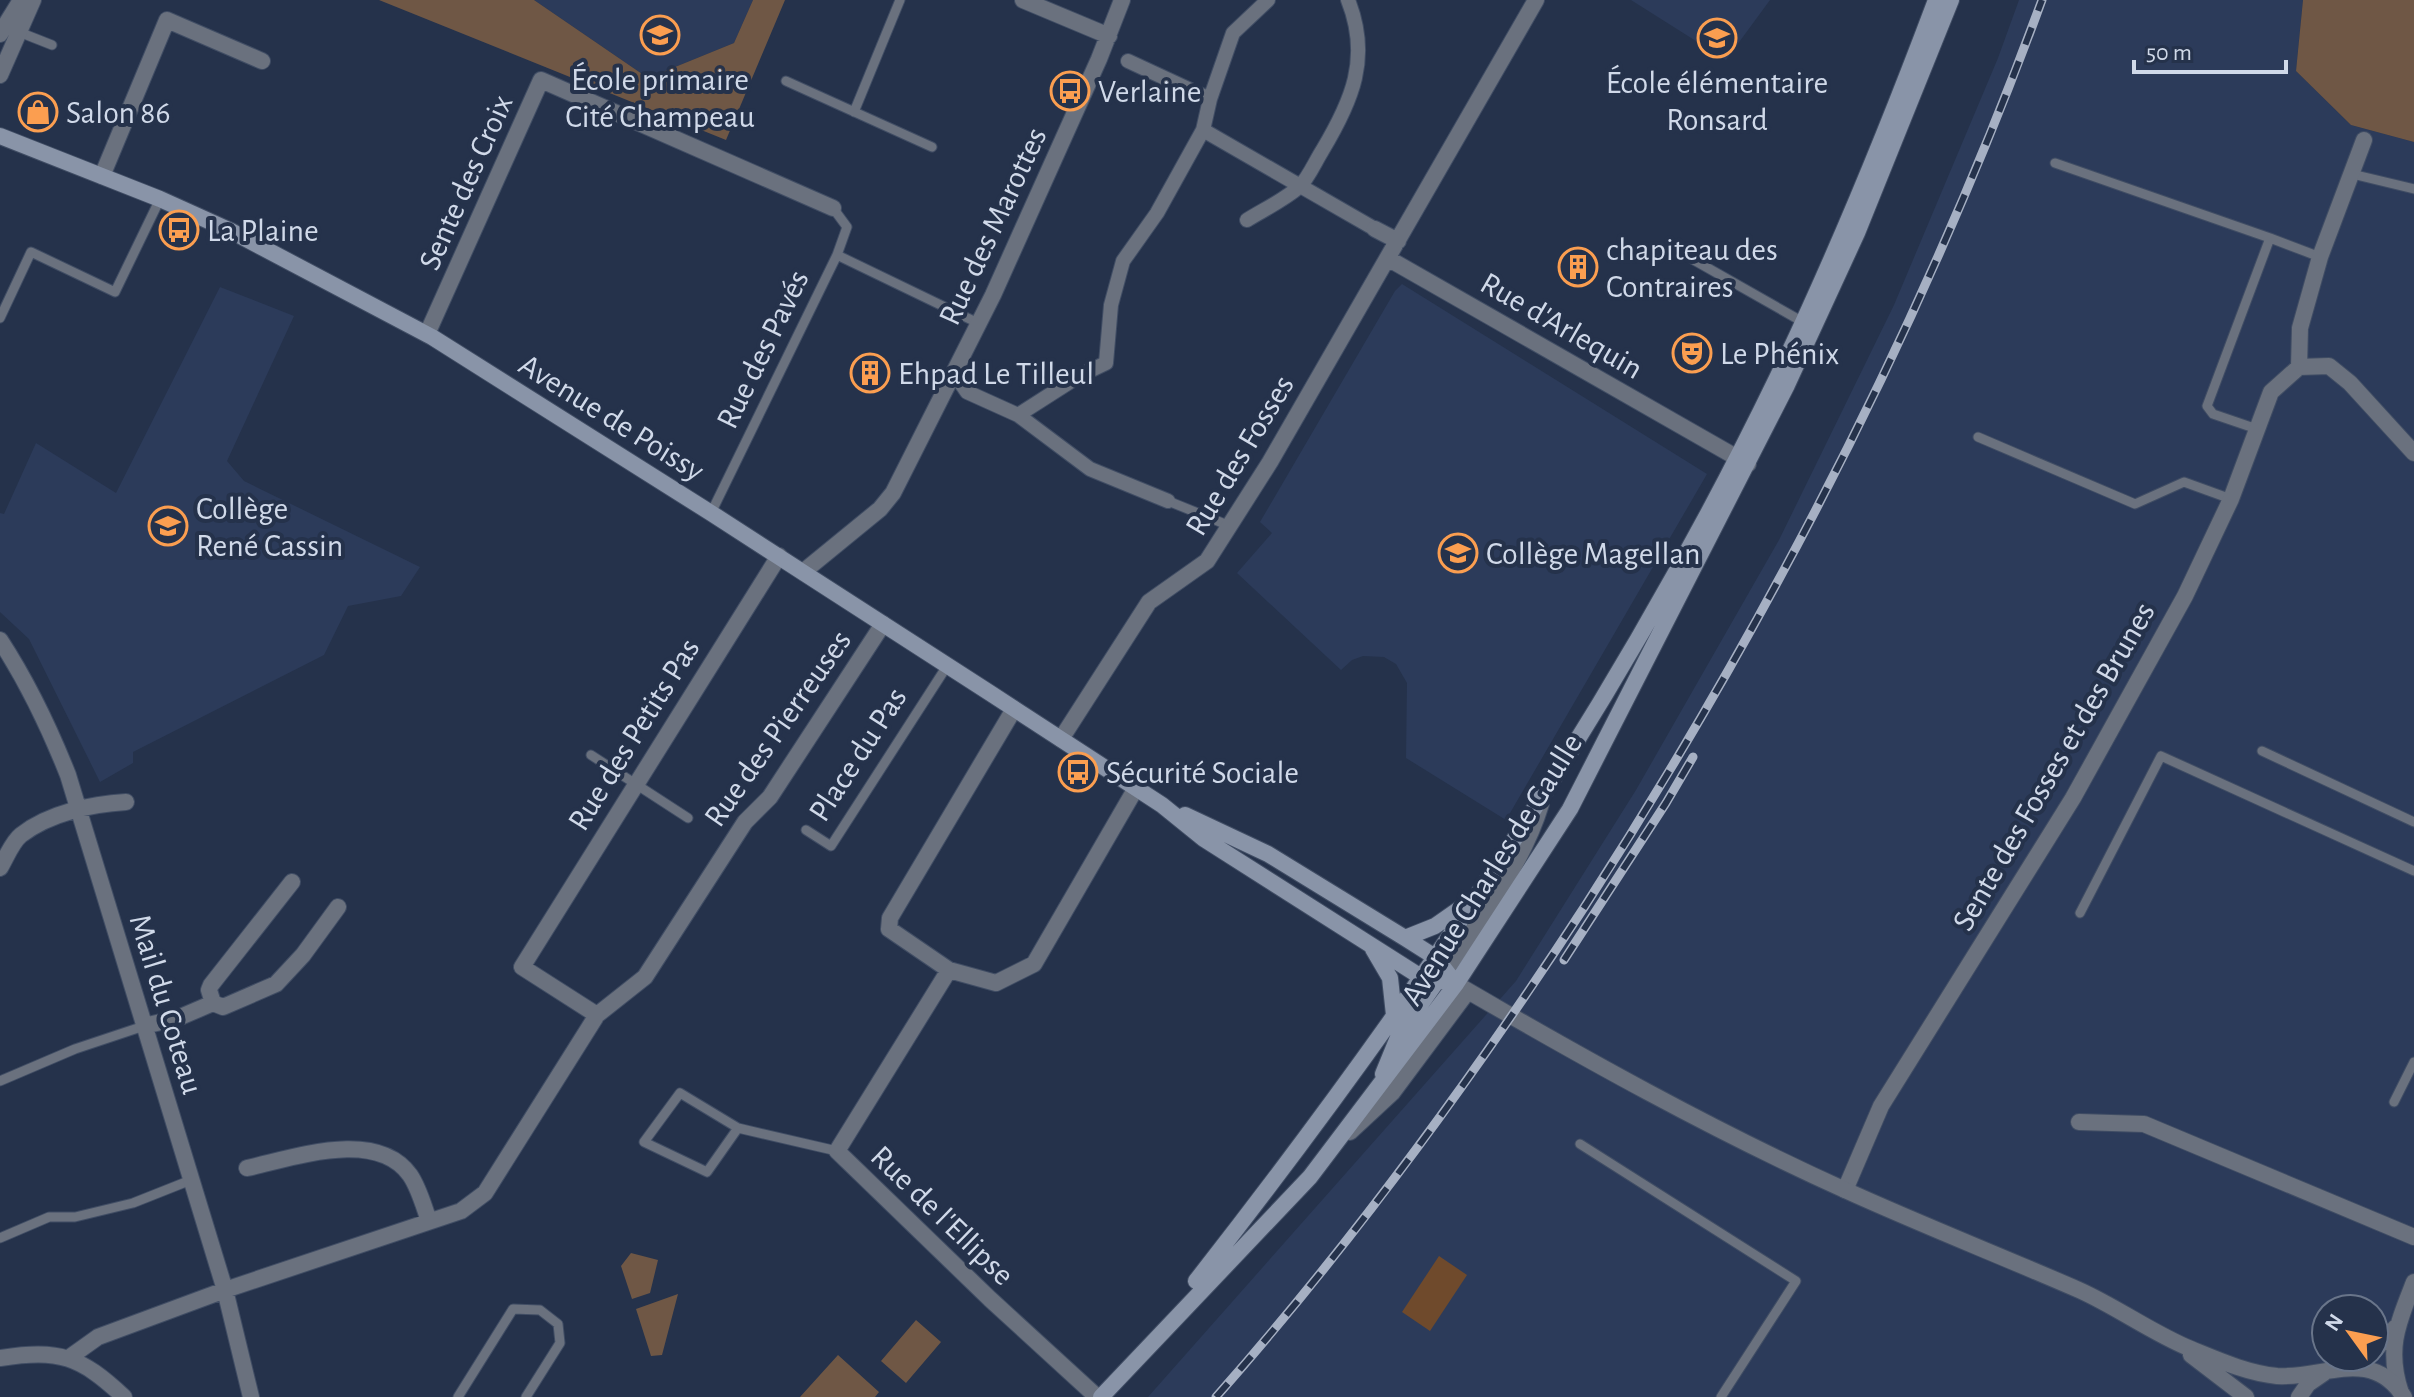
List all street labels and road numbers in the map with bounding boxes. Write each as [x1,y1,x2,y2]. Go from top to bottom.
street label: Sente des Croix [413,90,519,275]
street label: Rue des Marottes [933,123,1053,330]
street label: Rue des Pavés [711,265,815,434]
street label: Rue d'Arlequin [1475,267,1648,385]
street label: Avenue de Poissy [513,348,710,488]
street label: Rue des Fosses [1180,370,1300,541]
street label: Sente des Fosses et des Brunes [1947,597,2161,936]
street label: Rue des Pierreuses [698,625,857,832]
street label: Rue des Petits Pas [562,633,706,836]
street label: Place du Pas [803,682,913,827]
street label: Avenue Charles de Gaulle [1395,728,1589,1011]
street label: Mail du Coteau [124,911,209,1098]
street label: Rue de l'Ellipse [865,1140,1020,1292]

